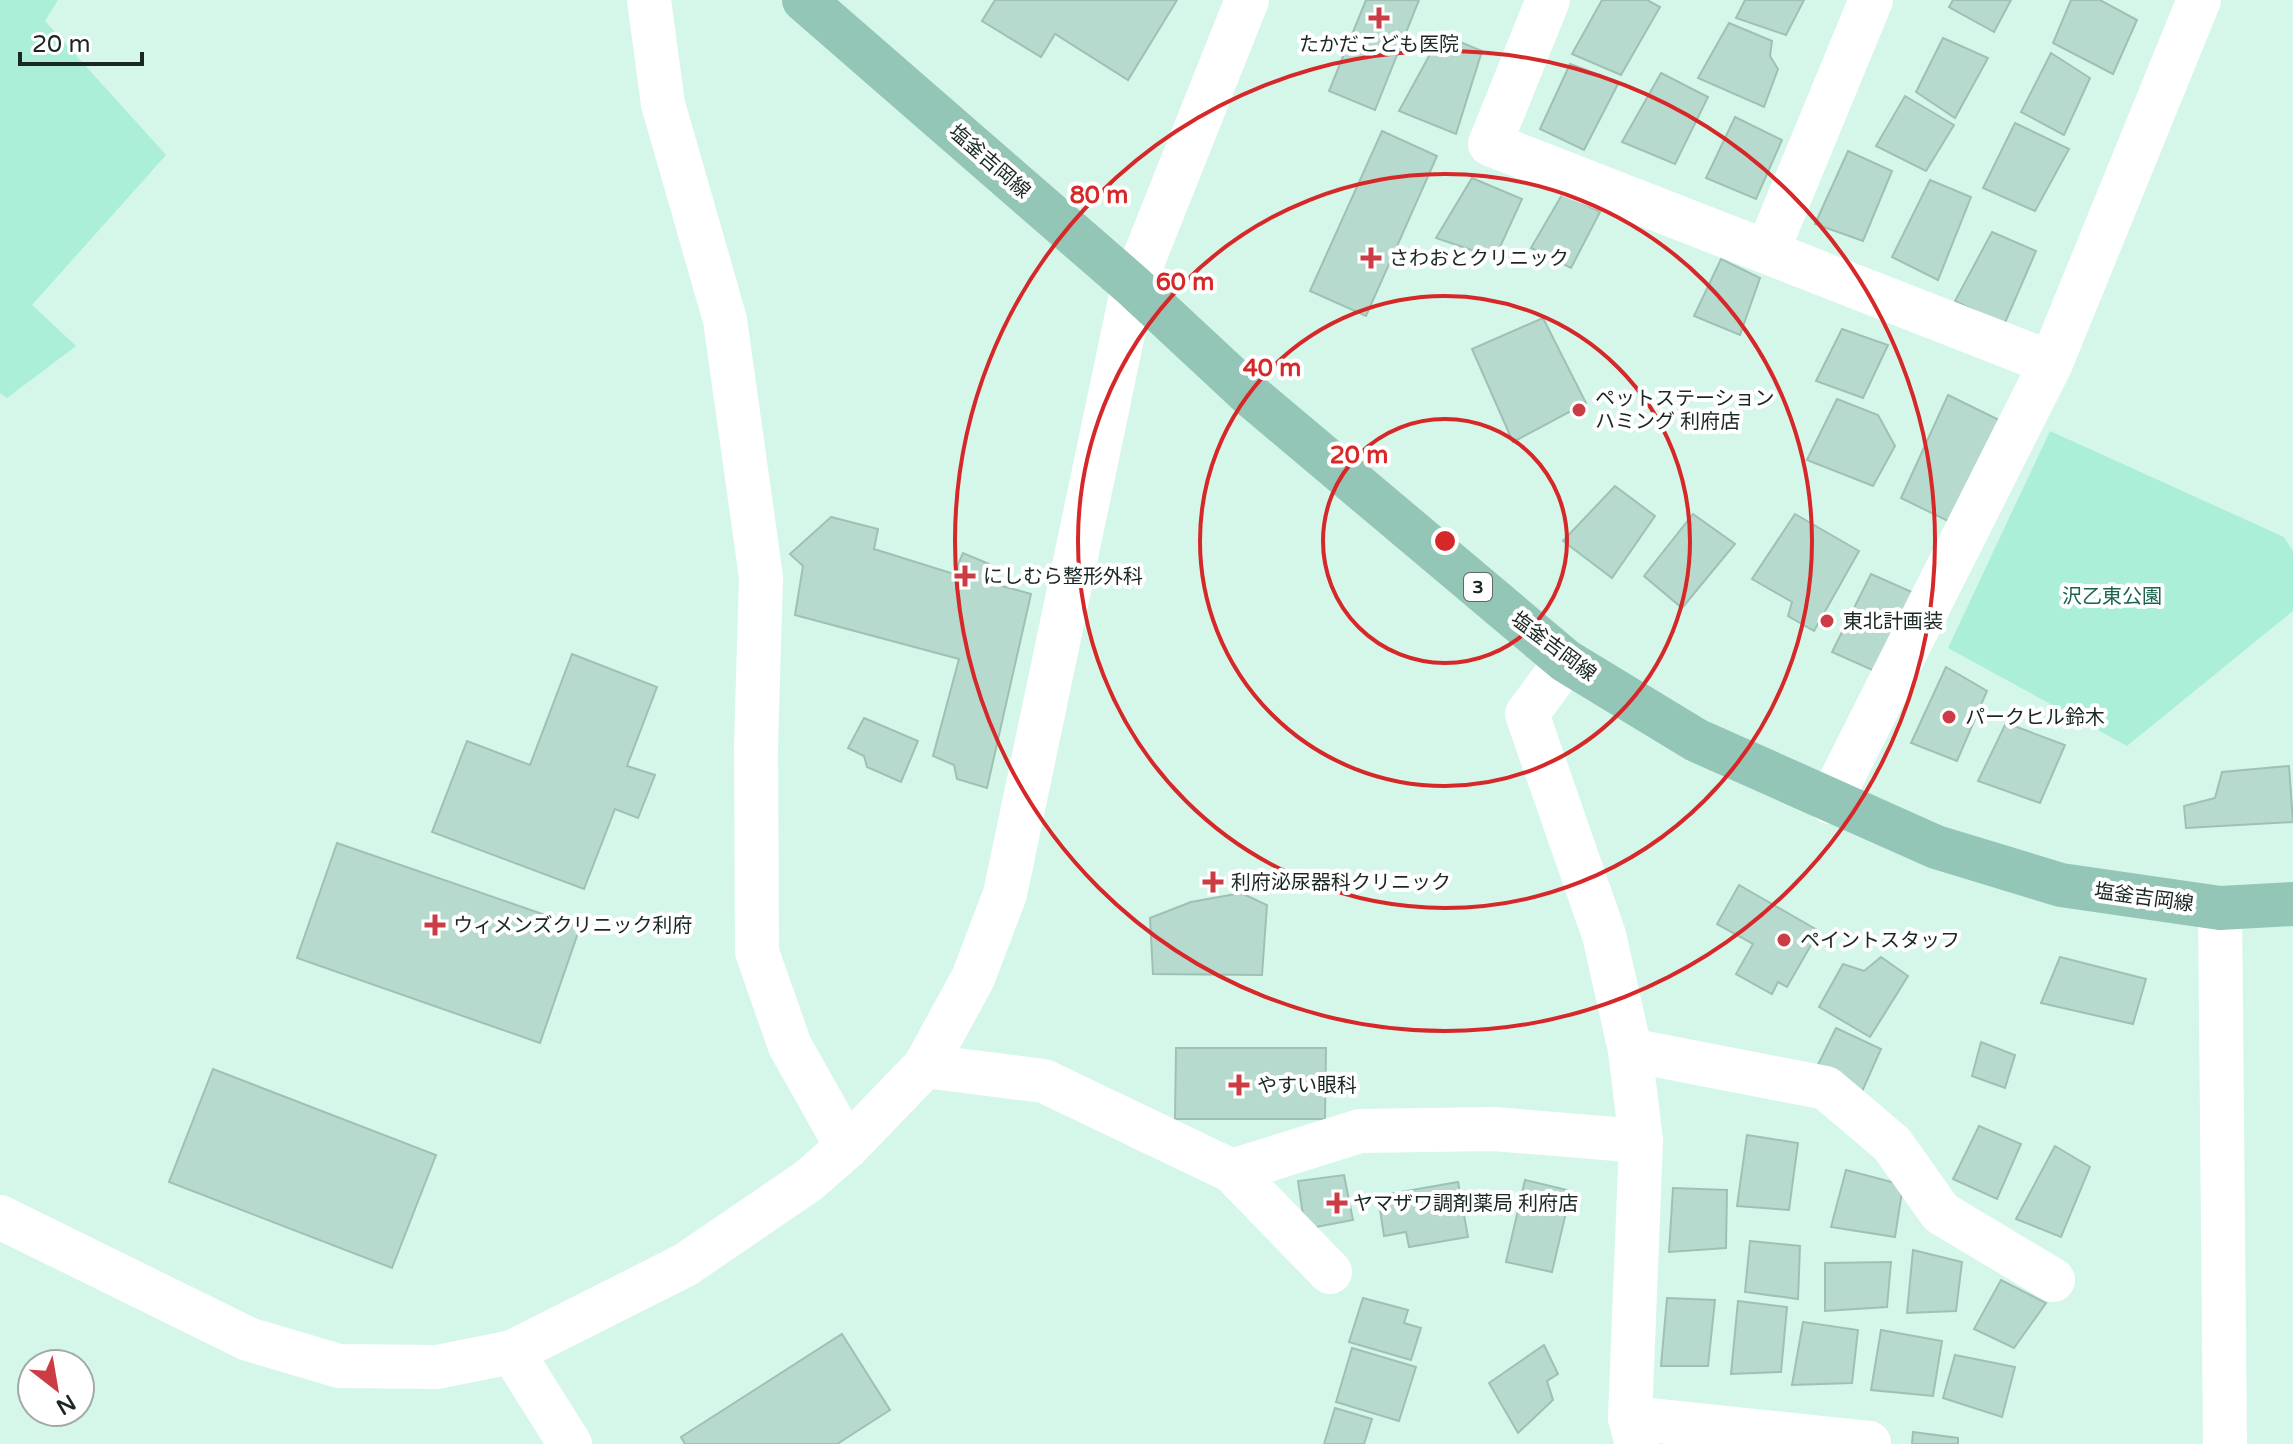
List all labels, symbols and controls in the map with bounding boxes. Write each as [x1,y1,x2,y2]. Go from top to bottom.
marker: たかだこども医院 [1368,7,1390,29]
scale bar [20,16,142,66]
text: 20 m [32,30,90,59]
place label: たかだこども医院 [1299,33,1459,57]
street label: 塩釜吉岡線 [944,120,1035,204]
text: 80 m [1070,181,1128,210]
marker: さわおとクリニック [1360,247,1382,269]
place label: さわおとクリニック [1389,247,1569,271]
text: 60 m [1156,268,1214,297]
text: 40 m [1243,354,1301,383]
place label: ペットステーション ハミング 利府店 [1595,387,1775,434]
marker: ペットステーション ハミング 利府店 [1570,401,1588,419]
text: 20 m [1330,441,1388,470]
centre of rings [1431,527,1459,555]
marker: にしむら整形外科 [954,565,976,587]
place label: にしむら整形外科 [983,565,1143,589]
road number: 3 [1464,573,1492,601]
park label: 沢乙東公園 [2062,585,2162,609]
street label: 塩釜吉岡線 [1506,607,1601,686]
place label: 東北計画装 [1843,610,1943,634]
marker: 東北計画装 [1818,612,1836,630]
place label: パークヒル鈴木 [1965,706,2105,730]
marker: パークヒル鈴木 [1940,708,1958,726]
marker: 利府泌尿器科クリニック [1202,871,1224,893]
place label: 利府泌尿器科クリニック [1231,871,1451,895]
street label: 塩釜吉岡線 [2093,879,2195,917]
marker: ウィメンズクリニック利府 [424,914,446,936]
place label: ウィメンズクリニック利府 [453,914,693,938]
place label: ペイントスタッフ [1800,929,1960,953]
marker: ペイントスタッフ [1775,931,1793,949]
marker: やすい眼科 [1228,1074,1250,1096]
place label: やすい眼科 [1257,1074,1357,1098]
place label: ヤマザワ調剤薬局 利府店 [1353,1192,1578,1216]
marker: ヤマザワ調剤薬局 利府店 [1328,1194,1346,1212]
north arrow [16,1348,96,1428]
text: N [52,1389,80,1420]

